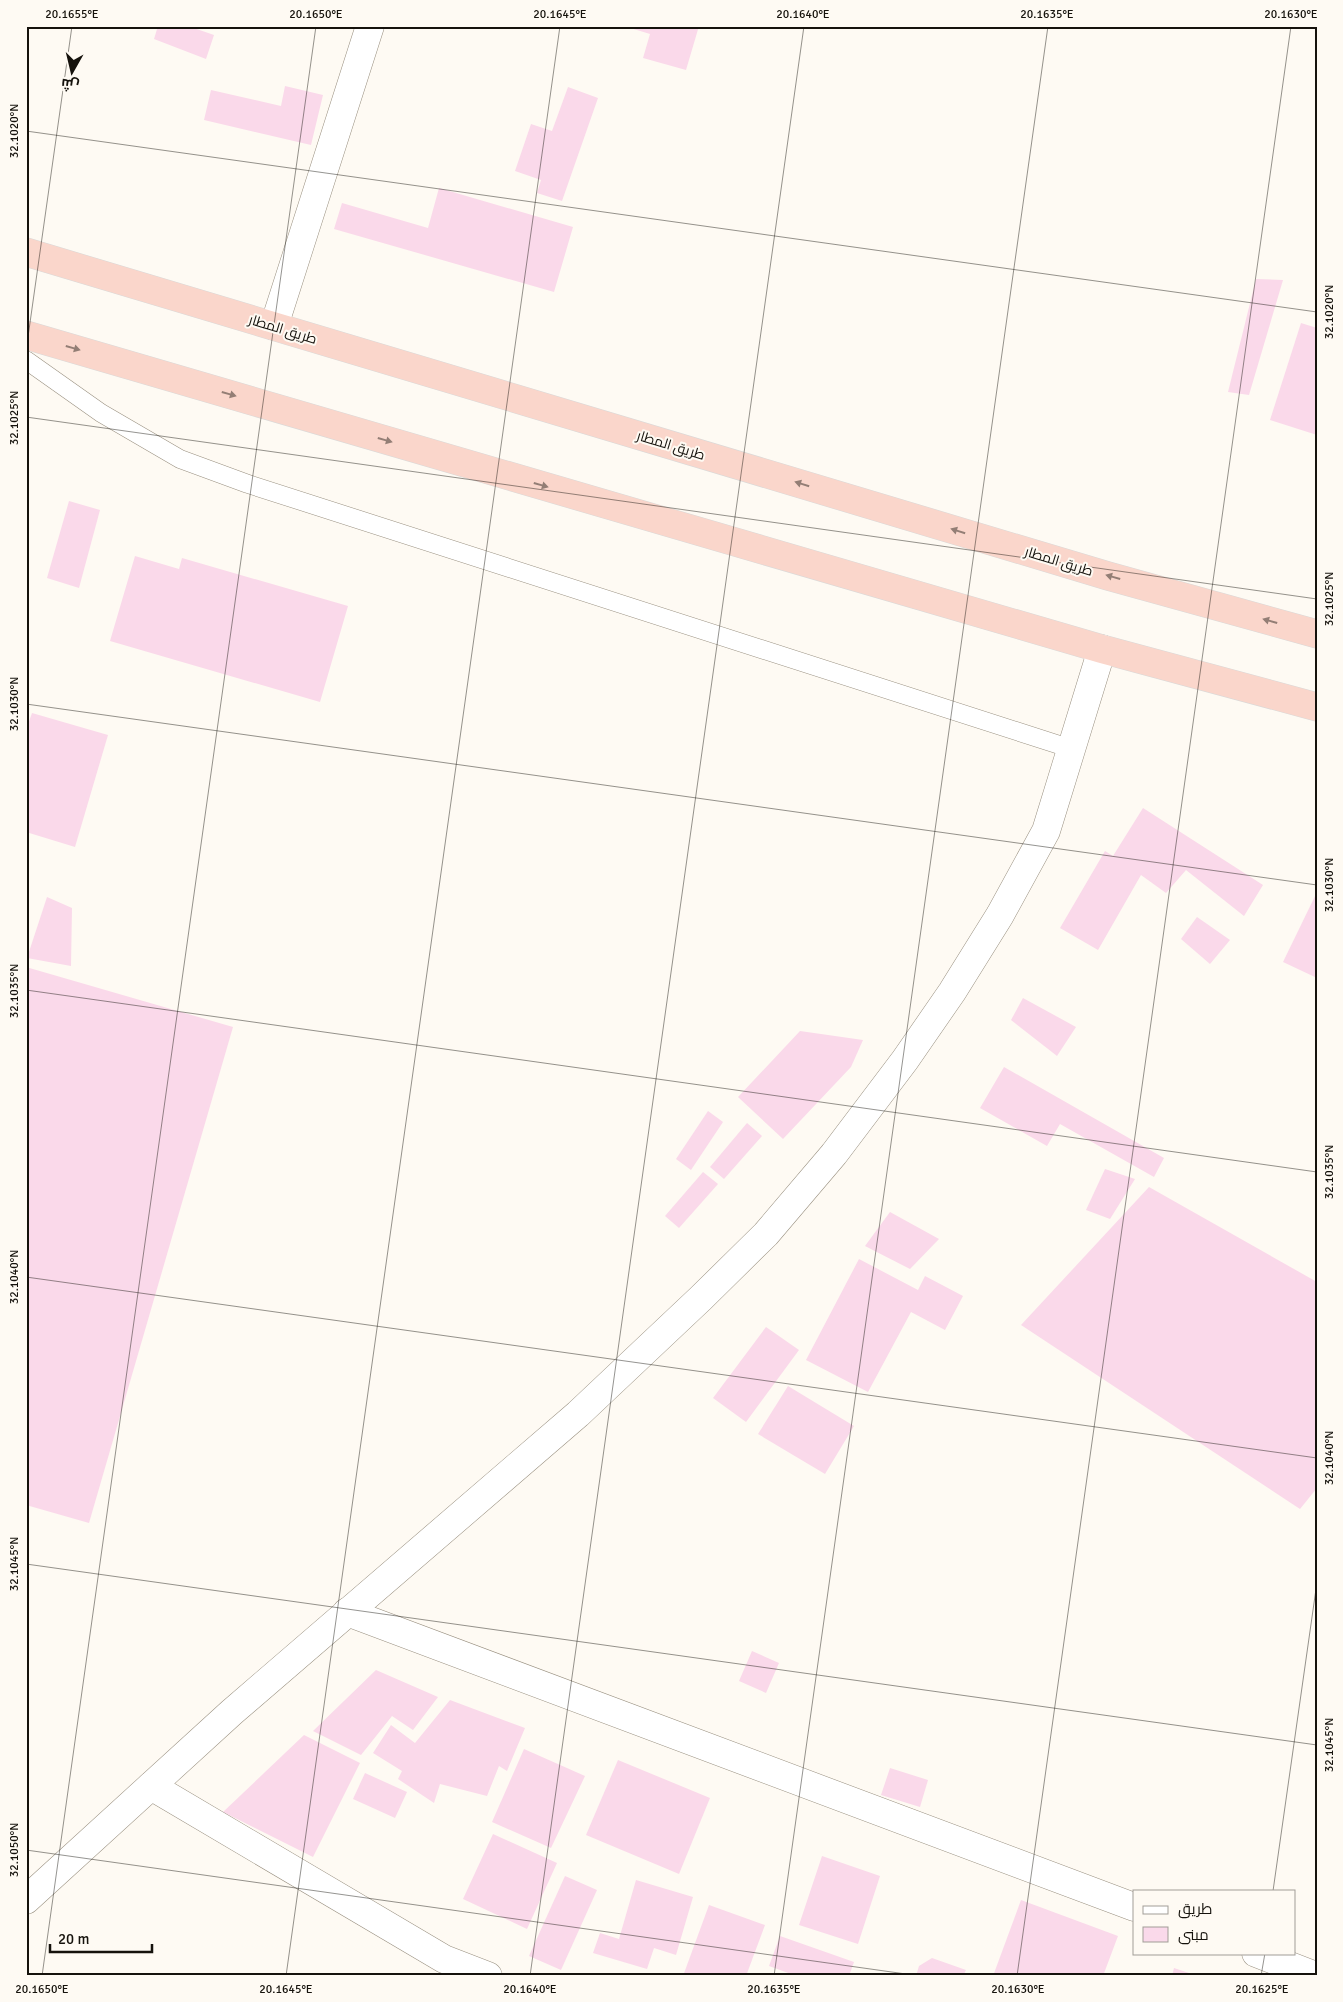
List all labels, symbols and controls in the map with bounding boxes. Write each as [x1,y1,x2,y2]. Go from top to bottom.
text: 20.1655°E [45,7,99,22]
text: 20.1650°E [289,7,343,22]
text: 20.1645°E [533,7,587,22]
text: 20.1640°E [776,7,830,22]
text: 20.1635°E [1020,7,1074,22]
text: 20.1630°E [1264,7,1318,22]
north arrow [48,48,98,98]
text: ش [60,75,80,94]
text: 32.1020°N [7,104,22,158]
text: 32.1020°N [1322,285,1337,339]
street label: طريق المطار [246,311,319,348]
one-way arrow [66,345,81,353]
one-way arrow [221,390,237,398]
text: 32.1025°N [7,391,22,445]
street label: طريق المطار [634,427,707,464]
one-way arrow [378,436,393,444]
one-way arrow [794,480,809,488]
one-way arrow [534,482,549,490]
one-way arrow [950,526,965,534]
street label: طريق المطار [1022,543,1095,580]
text: 32.1025°N [1322,572,1337,626]
one-way arrow [1106,573,1121,581]
one-way arrow [1262,616,1277,624]
text: 32.1030°N [7,677,22,731]
text: 32.1030°N [1322,858,1337,912]
text: 32.1035°N [7,964,22,1018]
text: 32.1035°N [1322,1145,1337,1199]
text: 32.1040°N [7,1250,22,1304]
text: 32.1040°N [1322,1431,1337,1485]
text: 32.1045°N [7,1537,22,1591]
text: 32.1045°N [1322,1718,1337,1772]
text: 32.1050°N [7,1823,22,1877]
legend [1133,1890,1296,1954]
text: طريق [1178,1900,1212,1919]
scale bar [50,1922,152,1954]
text: مبنى [1178,1926,1209,1945]
text: 20 m [58,1930,89,1948]
text: 20.1650°E [15,1982,69,1997]
text: 20.1645°E [259,1982,313,1997]
text: 20.1640°E [503,1982,557,1997]
text: 20.1635°E [747,1982,801,1997]
text: 20.1630°E [991,1982,1045,1997]
text: 20.1625°E [1235,1982,1289,1997]

